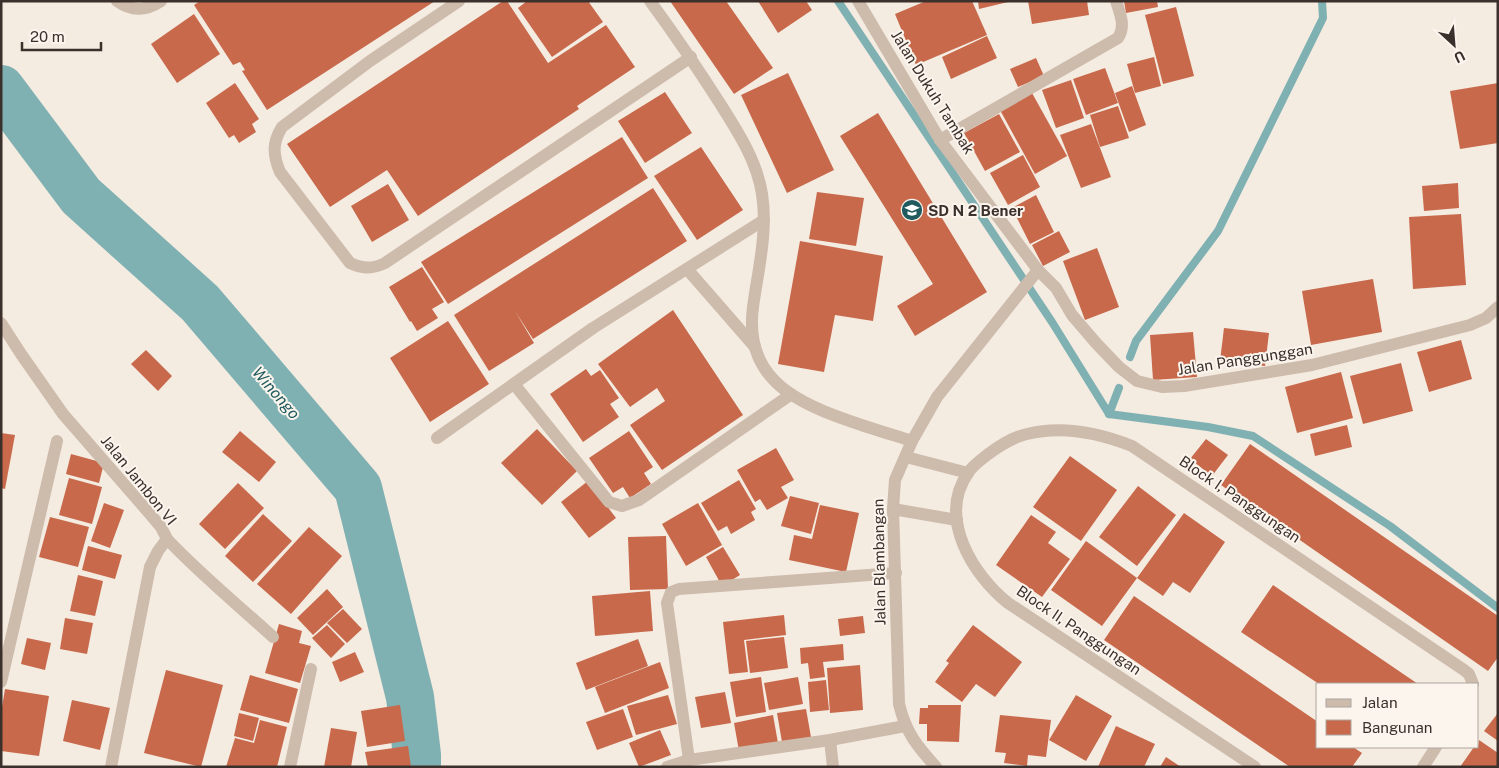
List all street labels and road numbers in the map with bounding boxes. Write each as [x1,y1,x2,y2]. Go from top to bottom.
street label: Jalan Dukuh Tambak [888,27,978,157]
street label: Jalan Panggunggan [1176,340,1314,378]
street label: Jalan Jambon VI [98,432,180,528]
street label: Block I, Panggungan [1176,452,1304,546]
street label: Jalan Blambangan [869,498,889,626]
street label: Block II, Panggungan [1013,582,1145,678]

